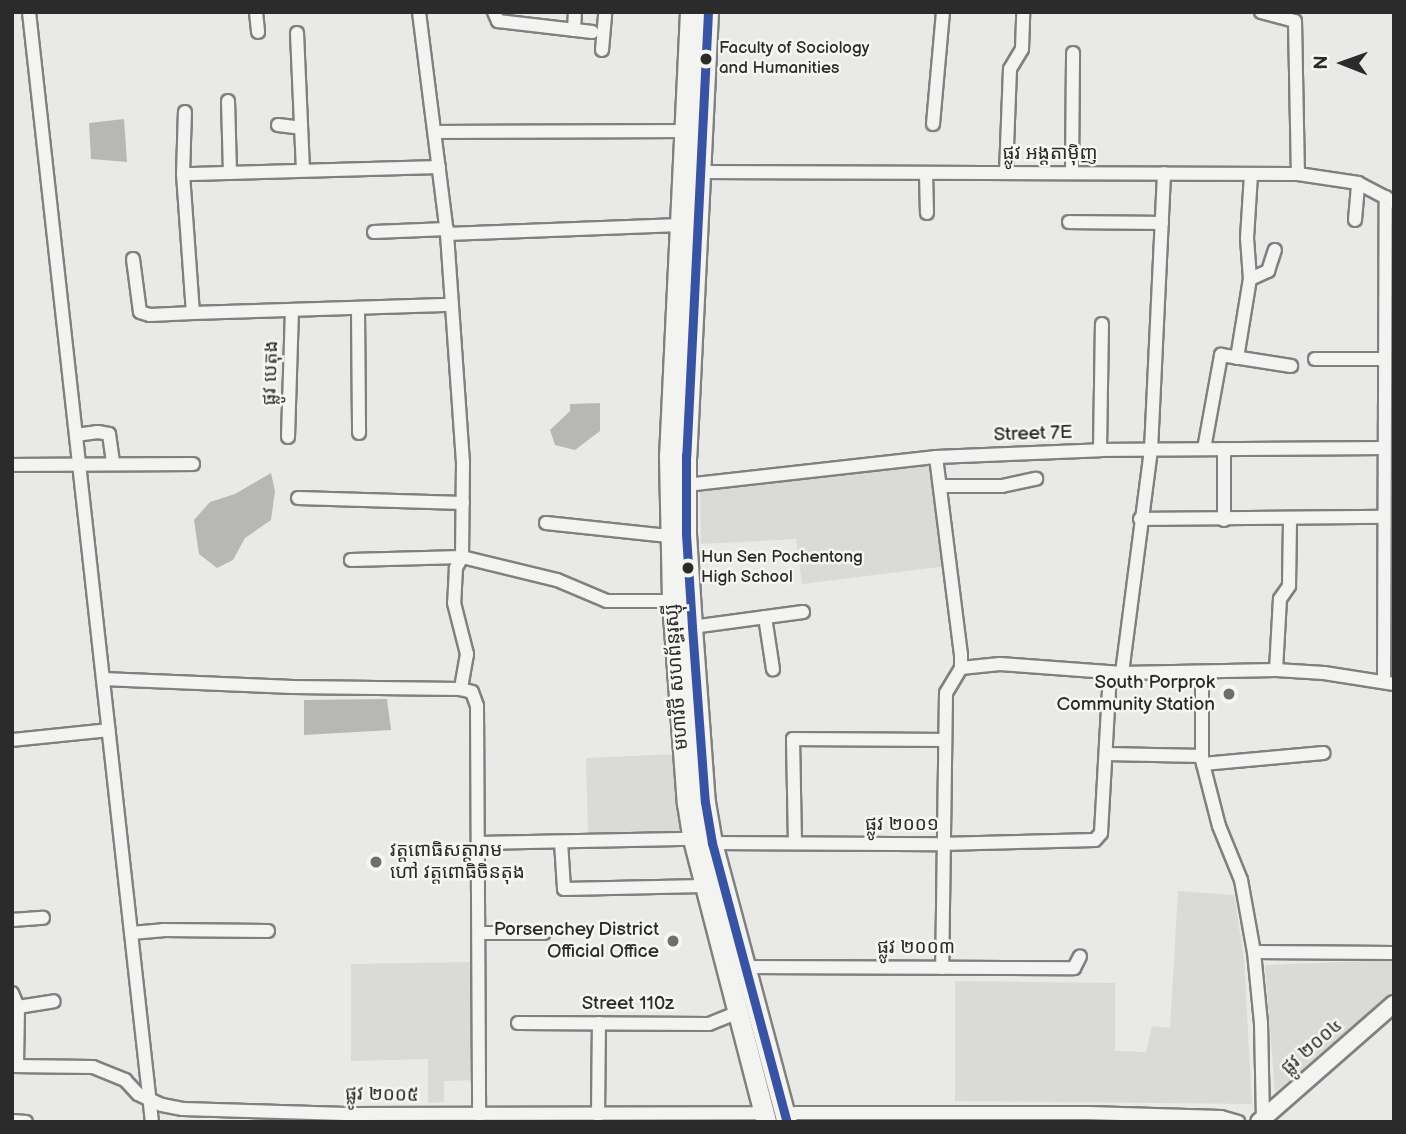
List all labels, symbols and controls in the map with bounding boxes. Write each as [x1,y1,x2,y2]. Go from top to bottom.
north arrow [1308,28,1378,98]
place label: Faculty of Sociology and Humanities [719,39,871,79]
marker: Faculty of Sociology and Humanities [699,52,713,66]
text: N [1310,55,1333,70]
street label: ផ្លូវ អង្តតាម៉ិញ [1002,143,1098,165]
street label: ផ្លូវ បេតុង [258,340,284,406]
street label: Street 7E [993,421,1073,447]
place label: Hun Sen Pochentong High School [701,548,863,588]
marker: Hun Sen Pochentong High School [681,561,695,575]
street label: មហាវិថី សហព័ន្ធរុស្ស៊ី [661,603,693,751]
place label: South Porprok Community Station [1055,672,1215,716]
marker: South Porprok Community Station [1221,686,1237,702]
street label: ផ្លូវ ២០០១ [865,814,939,836]
place label: វត្តពោធិសត្តារាម ហៅ វត្តពោធិចិនតុង [390,840,525,884]
marker: វត្តពោធិសត្តារាម ហៅ វត្តពោធិចិនតុង [368,854,384,870]
place label: Porsenchey District Official Office [493,919,659,963]
marker: Porsenchey District Official Office [665,933,681,949]
street label: ផ្លូវ ២០០៣ [877,937,955,959]
street label: Street 110z [582,993,674,1015]
street label: ផ្លូវ ២០០៤ [1277,1014,1347,1080]
street label: ផ្លូវ ២០០៥ [345,1083,419,1107]

